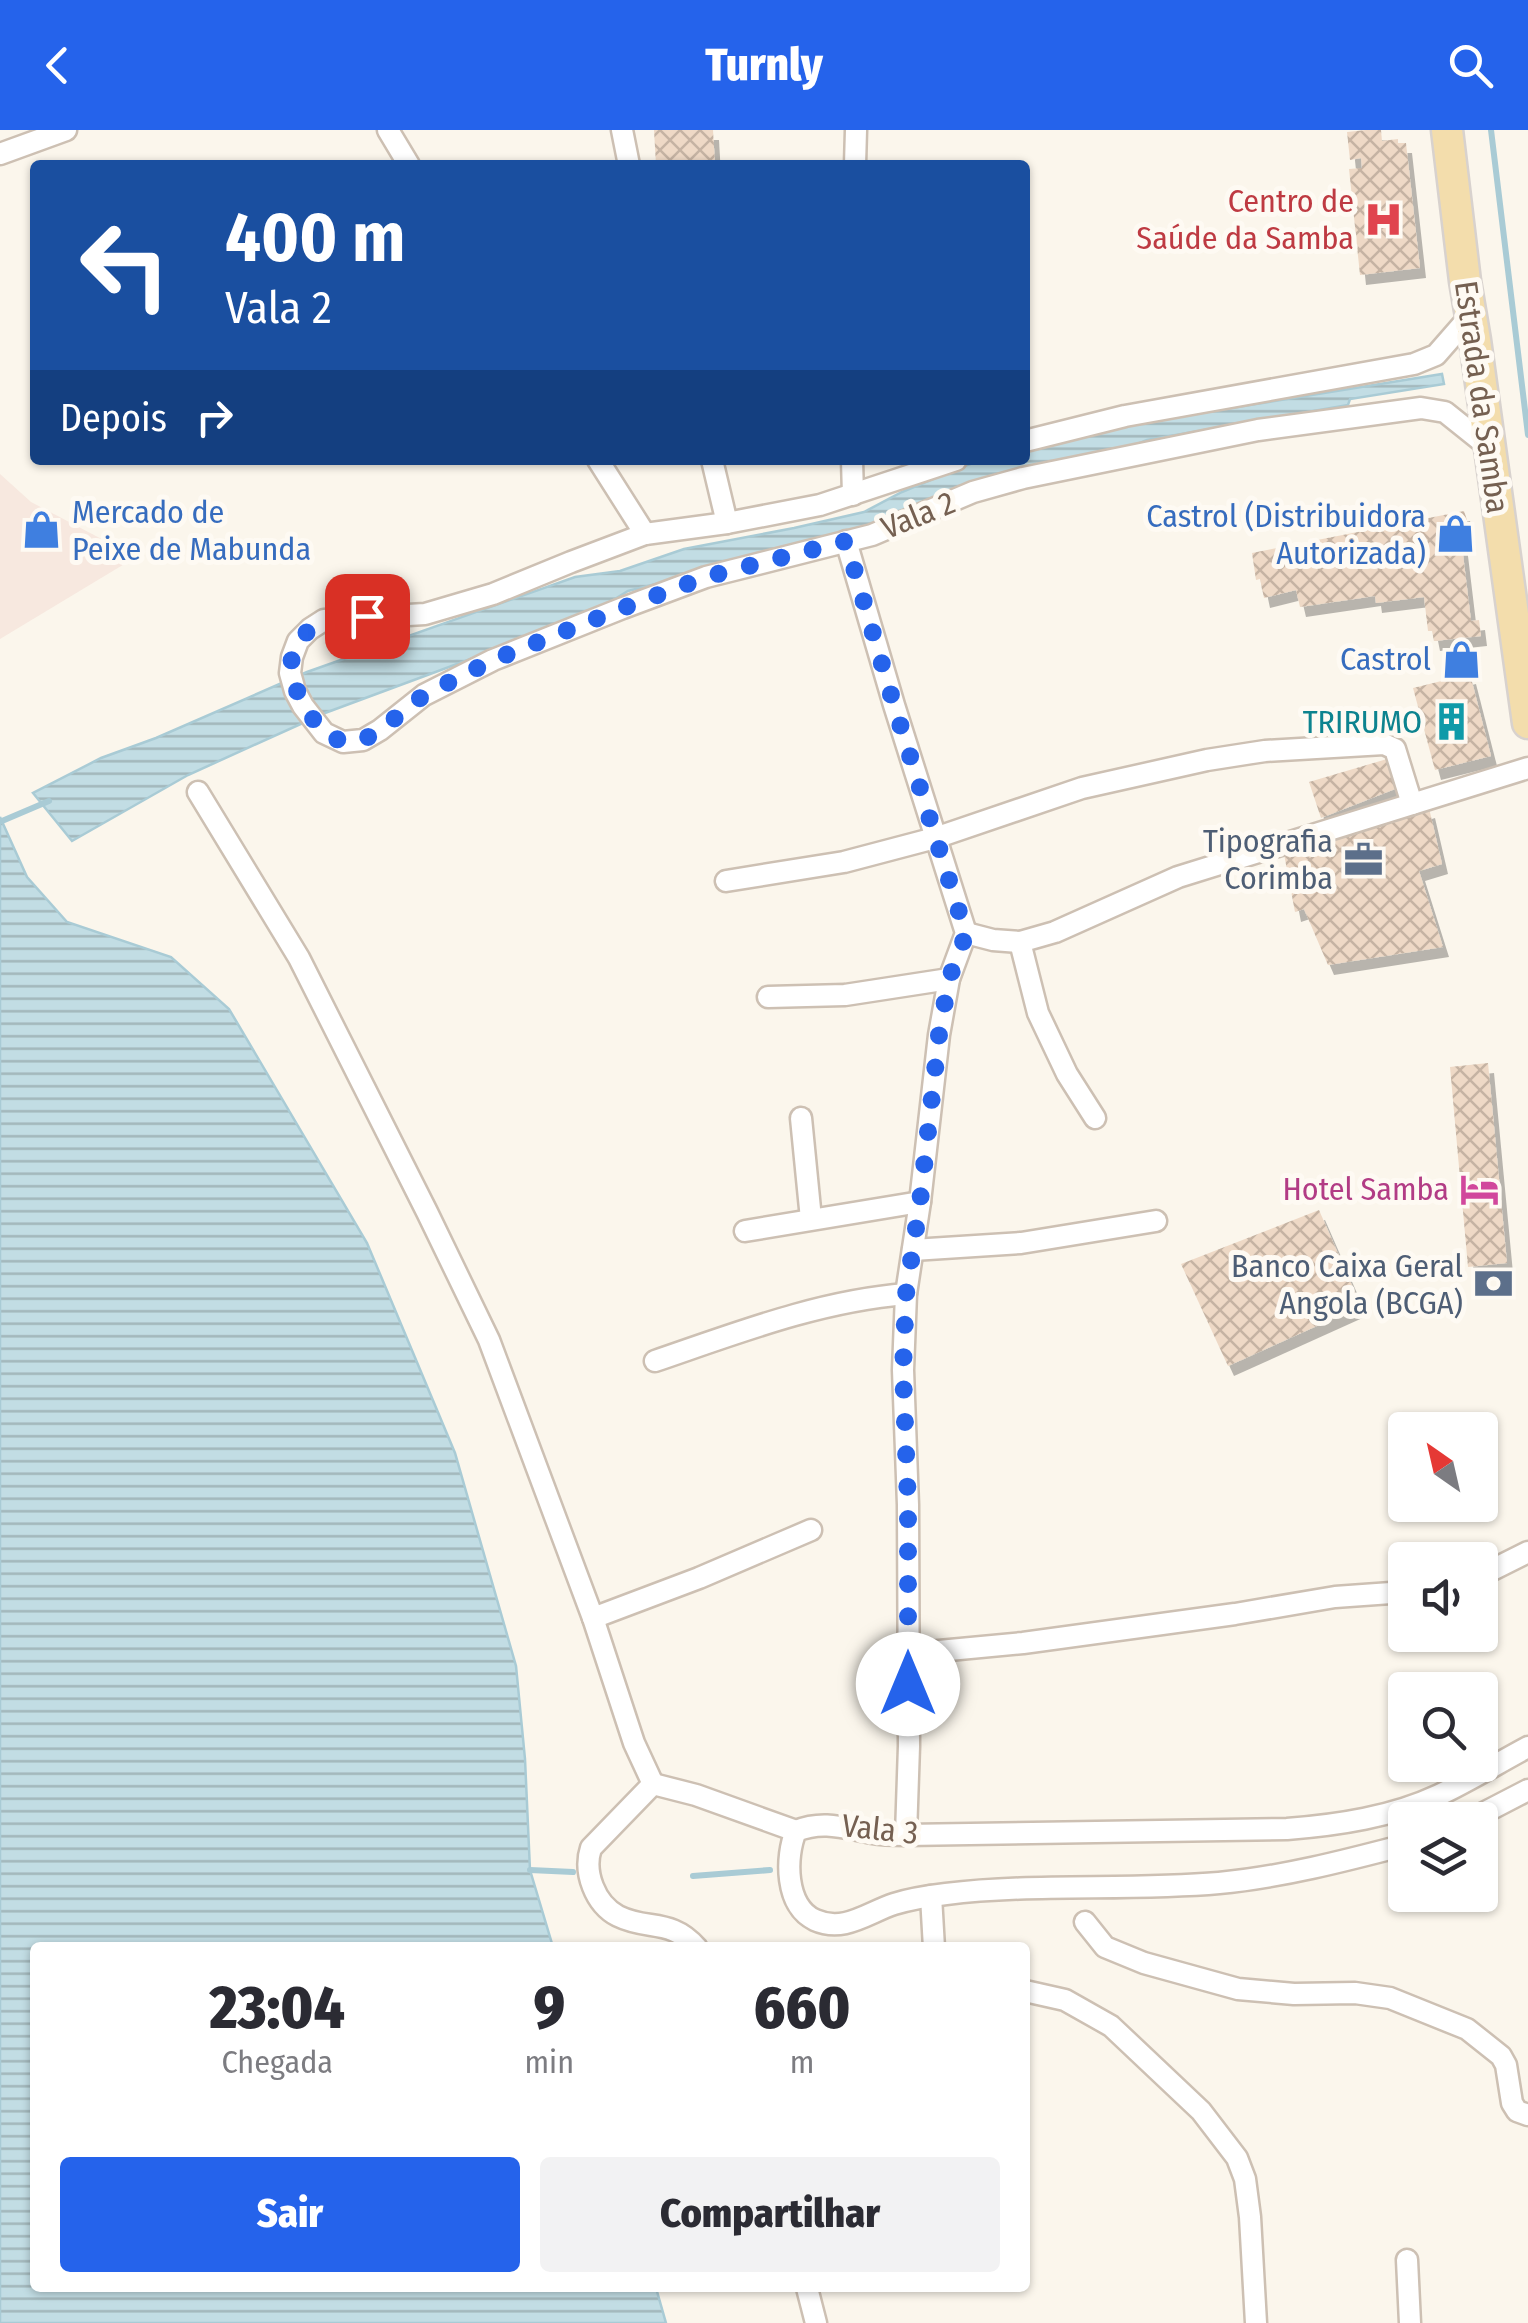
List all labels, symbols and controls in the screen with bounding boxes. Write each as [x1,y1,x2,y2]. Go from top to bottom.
icon: back [30,38,85,93]
text: Turnly [705,38,823,92]
icon: search [1443,38,1498,93]
place label: Centro de Saúde da Samba [1136,182,1354,257]
text: 400 m [225,196,405,280]
hospital icon: Centro de Saúde da Samba [1363,198,1405,240]
icon: left [60,200,190,330]
street label: Estrada da Samba [1447,278,1517,516]
text: Vala 2 [225,281,332,335]
icon: right [187,390,242,445]
text: Depois [60,395,167,441]
street label: Vala 2 [876,483,960,547]
place label: Mercado de Peixe de Mabunda [72,493,311,568]
place label: Castrol (Distribuidora Autorizada) [1146,497,1426,572]
shop icon: Mercado de Peixe de Mabunda [21,509,63,551]
shop icon: Castrol (Distribuidora Autorizada) [1435,513,1477,555]
pin [325,574,410,659]
icon: arrive [340,589,395,644]
shop icon: Castrol [1440,638,1482,680]
place label: Castrol [1340,640,1431,678]
building icon: TRIRUMO [1431,701,1473,743]
place label: TRIRUMO [1303,703,1422,741]
place label: Tipografia Corimba [1203,822,1333,897]
office icon: Tipografia Corimba [1342,838,1384,880]
hotel icon: Hotel Samba [1458,1168,1500,1210]
place label: Hotel Samba [1282,1170,1449,1208]
place label: Banco Caixa Geral Angola (BCGA) [1231,1247,1463,1322]
bank icon: Banco Caixa Geral Angola (BCGA) [1472,1263,1514,1305]
north arrow [1388,1412,1498,1522]
map controls [1388,1412,1498,1912]
button: sound [1388,1542,1498,1652]
position arrow [856,1632,960,1736]
button: search [1388,1672,1498,1782]
button: layers [1388,1802,1498,1912]
street label: Vala 3 [840,1806,920,1852]
text: 23:04 [209,1972,345,2044]
text: 9 [533,1972,565,2044]
text: 660 [753,1972,851,2044]
text: Chegada [221,2043,333,2081]
text: min [524,2043,574,2081]
text: m [790,2043,814,2081]
button: Sair [60,2157,520,2272]
button: Compartilhar [540,2157,1000,2272]

